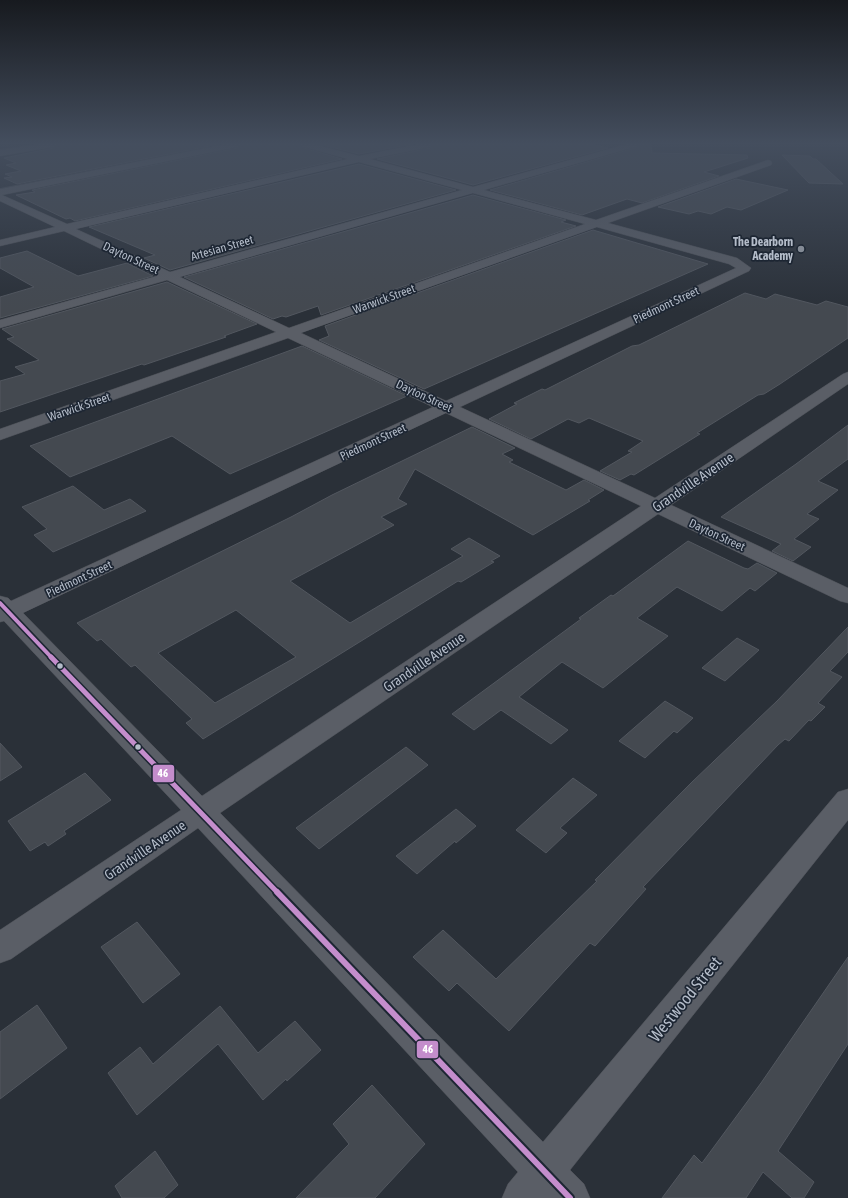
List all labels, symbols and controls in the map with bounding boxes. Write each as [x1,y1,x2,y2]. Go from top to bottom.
street label: Artesian Street [189,232,255,264]
place label: The Dearborn Academy [733,235,793,263]
street label: Dayton Street [101,239,162,277]
marker: The Dearborn Academy [796,244,806,254]
street label: Warwick Street [351,281,417,317]
street label: Piedmont Street [631,283,702,326]
street label: Dayton Street [394,377,455,415]
street label: Warwick Street [46,390,113,424]
street label: Piedmont Street [338,420,409,463]
street label: Grandville Avenue [649,449,737,515]
street label: Dayton Street [687,516,748,554]
street label: Piedmont Street [44,557,115,600]
street label: Grandville Avenue [380,629,468,695]
unlabelled marker [55,661,65,671]
unlabelled marker [133,742,143,752]
line badge: 46 [152,764,175,783]
text: 46 [157,767,168,779]
street label: Grandville Avenue [101,817,189,883]
street label: Westwood Street [644,952,726,1046]
line badge: 46 [416,1040,439,1059]
text: 46 [422,1043,433,1055]

